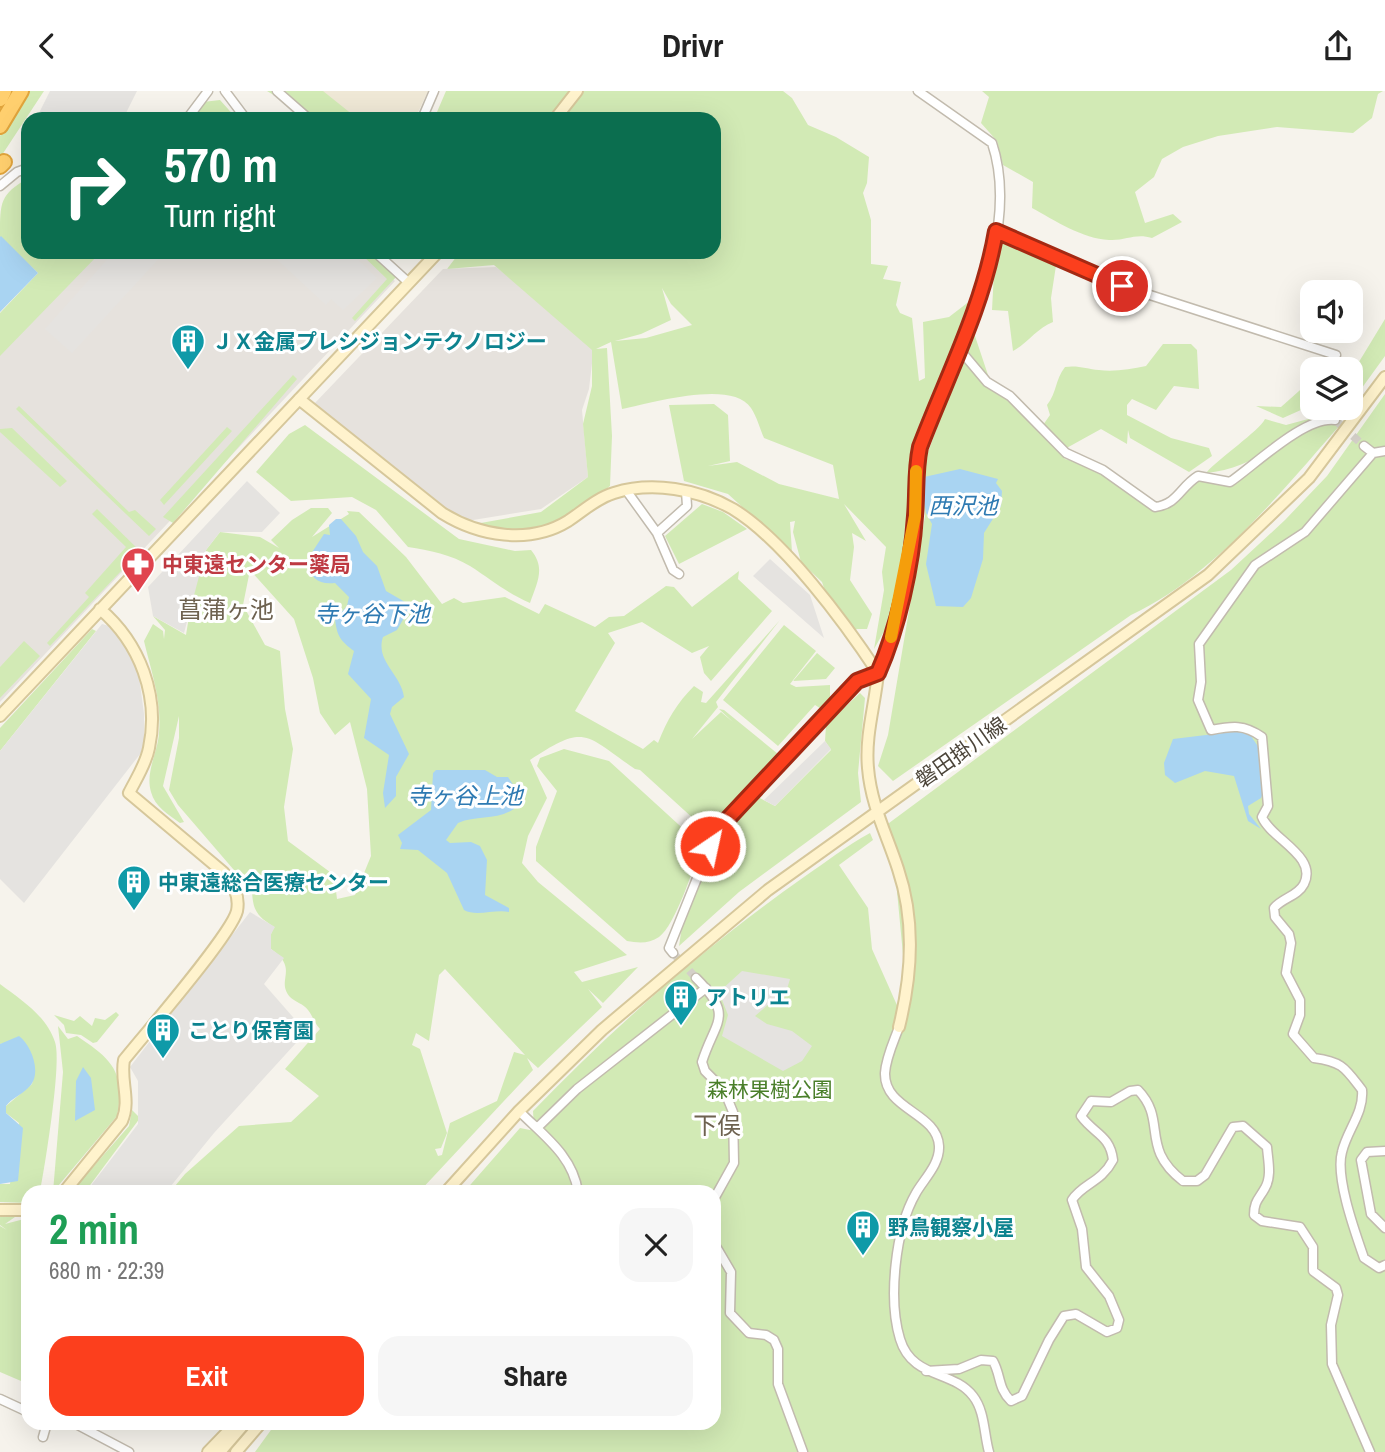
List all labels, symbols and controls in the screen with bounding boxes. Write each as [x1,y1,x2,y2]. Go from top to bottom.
text: Drivr [662,24,723,67]
icon: back [28,27,66,65]
icon: share [1319,27,1357,65]
text: 570 m [164,131,278,197]
icon: right [49,140,140,231]
text: Turn right [164,194,276,237]
pin [1092,256,1152,316]
icon: arrive [1103,267,1141,305]
map controls [1300,280,1363,420]
button: sound [1300,280,1363,343]
building icon: ＪＸ金属プレシジョンテクノロジー [169,322,207,371]
place label: ＪＸ金属プレシジョンテクノロジー [212,327,547,356]
button: layers [1300,357,1363,420]
water label: 西沢池 [929,490,1000,521]
pharmacy icon: 中東遠センター薬局 [119,545,157,594]
place label: 中東遠センター薬局 [162,550,351,579]
district label: 菖蒲ヶ池 [178,593,274,625]
water label: 寺ヶ谷下池 [315,598,432,629]
street label: 磐田掛川線 [910,710,1012,794]
water label: 寺ヶ谷上池 [408,780,525,811]
position arrow [673,809,747,883]
building icon: 中東遠総合医療センター [115,863,153,912]
place label: 中東遠総合医療センター [158,868,389,897]
building icon: アトリエ [662,978,700,1027]
place label: アトリエ [706,983,790,1012]
building icon: ことり保育園 [144,1011,182,1060]
place label: ことり保育園 [188,1016,314,1045]
park label: 森林果樹公園 [707,1075,833,1104]
district label: 下俣 [693,1109,741,1141]
text: 2 min [49,1201,139,1257]
button: close [619,1208,693,1282]
building icon: 野鳥観察小屋 [844,1208,882,1257]
place label: 野鳥観察小屋 [888,1213,1014,1242]
text: 680 m · 22:39 [49,1255,164,1286]
button: Exit [49,1336,364,1416]
button: Share [378,1336,693,1416]

